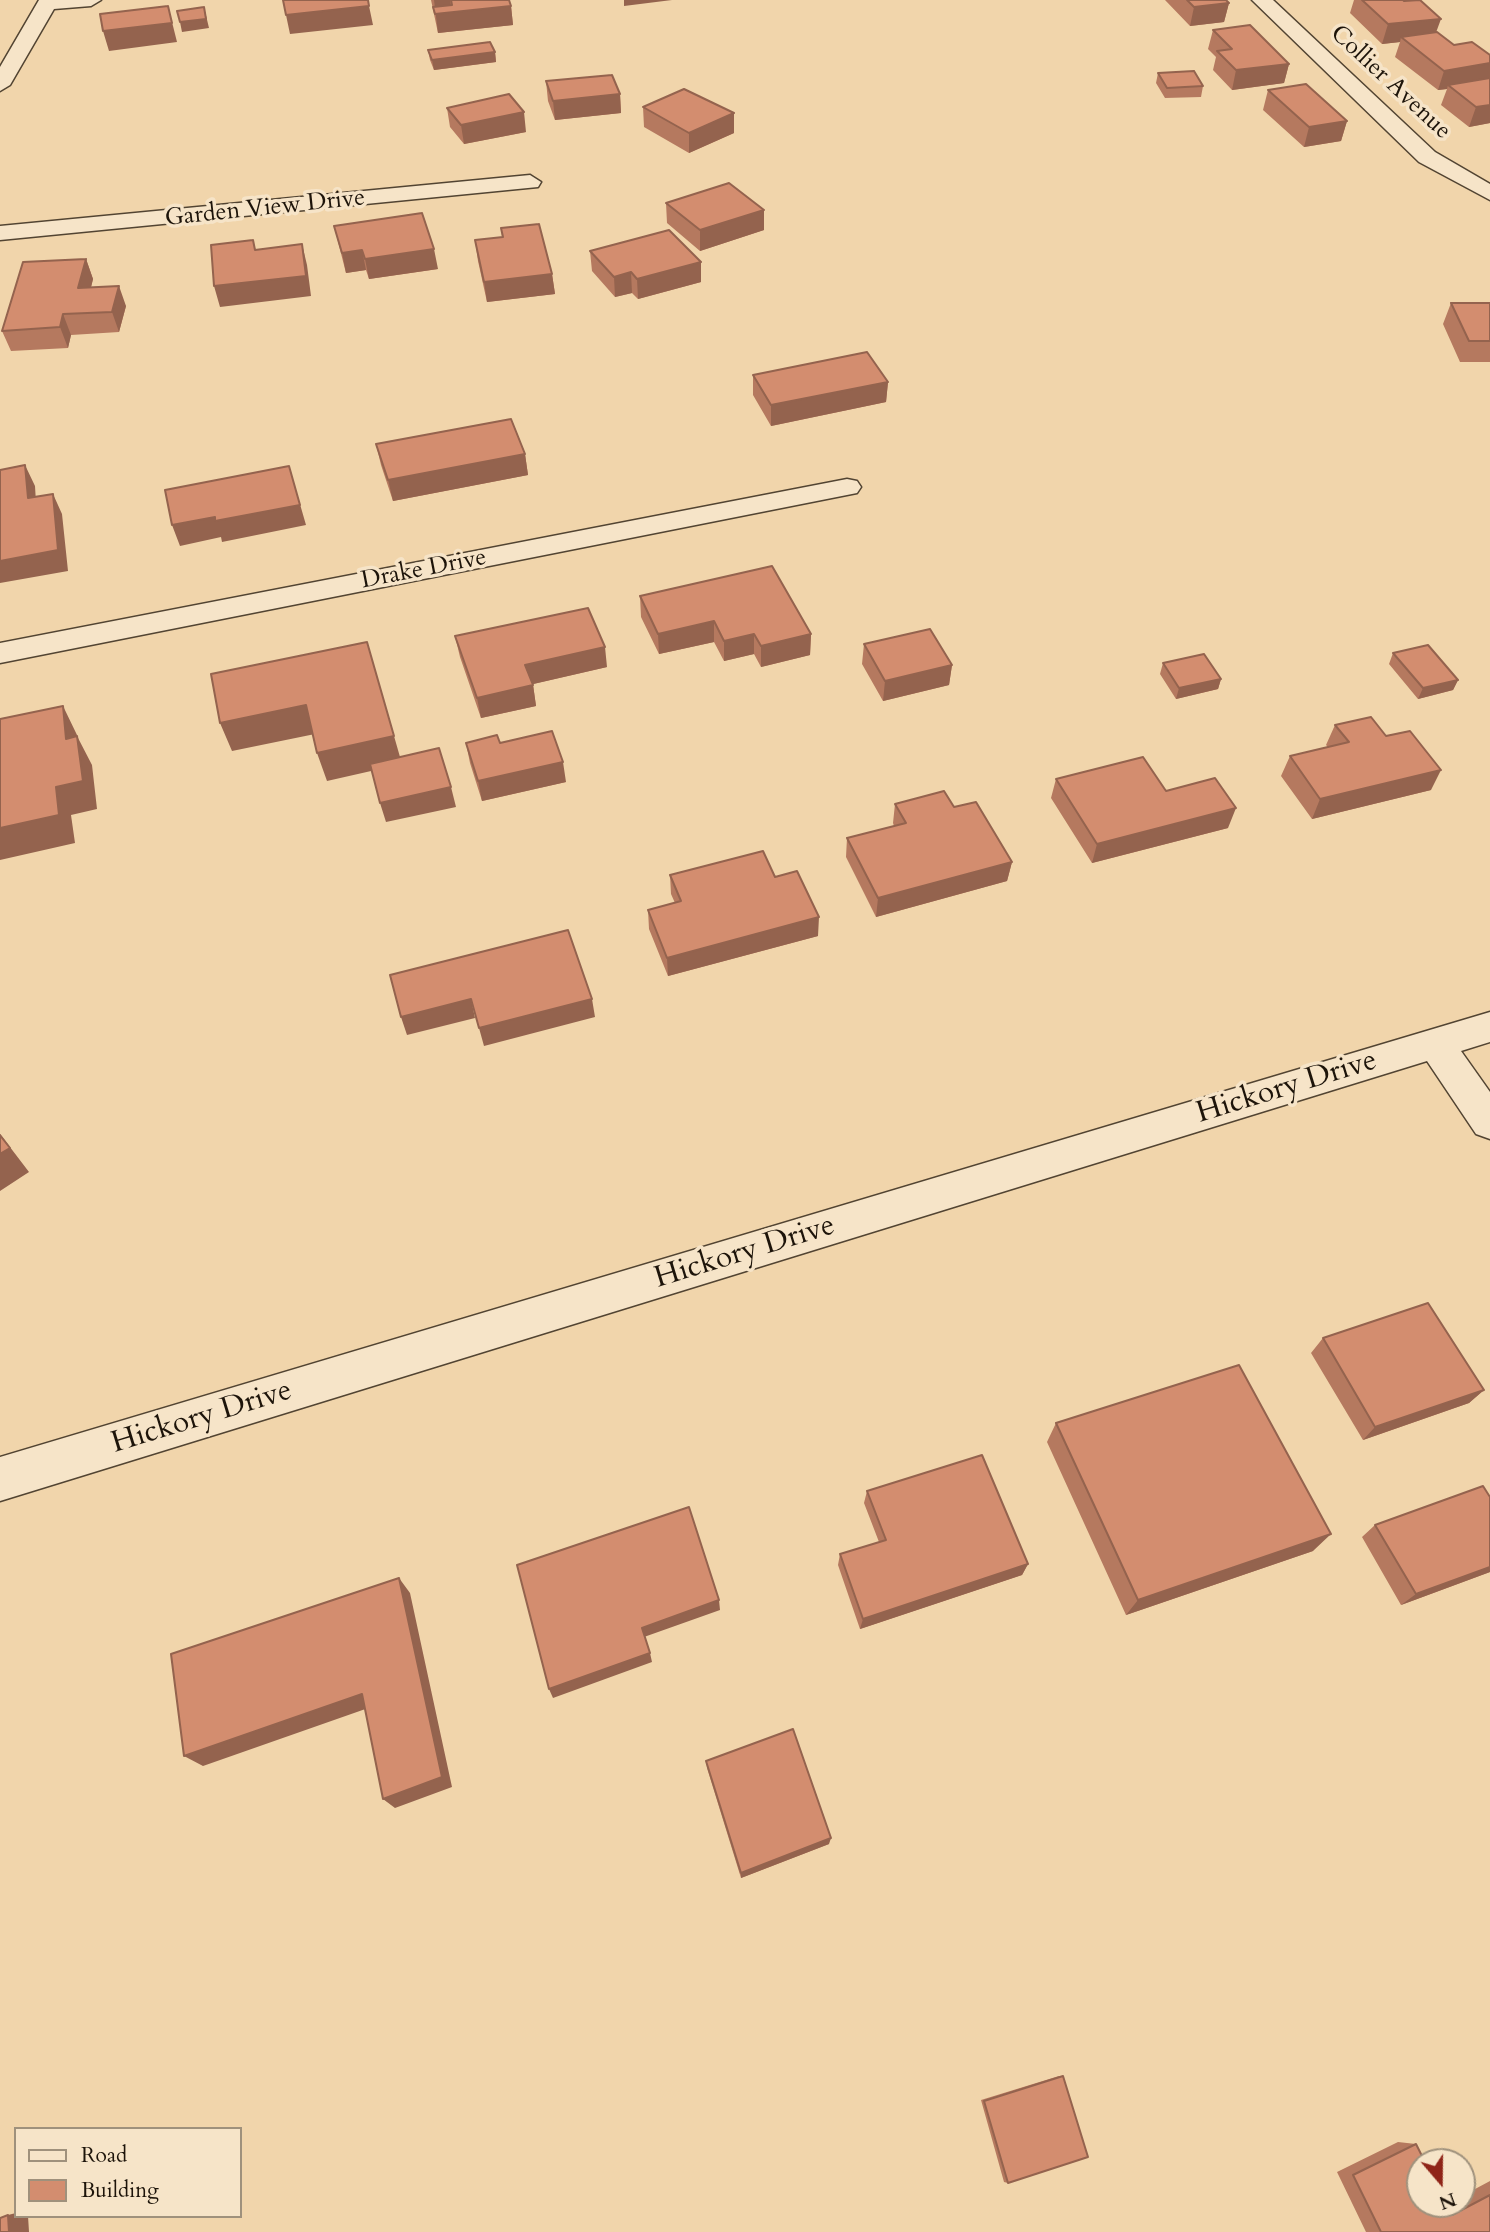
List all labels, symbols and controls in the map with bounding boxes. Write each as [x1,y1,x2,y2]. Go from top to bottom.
street label: Collier Avenue [1324,20,1456,146]
street label: Garden View Drive [164,184,366,234]
street label: Drake Drive [359,544,489,596]
street label: Hickory Drive [1192,1043,1382,1133]
street label: Hickory Drive [650,1208,840,1298]
street label: Hickory Drive [107,1373,297,1463]
legend [14,2127,242,2218]
text: Road [81,2141,127,2170]
north arrow [1406,2148,1476,2218]
text: Building [81,2176,159,2205]
text: N [1435,2186,1460,2216]

